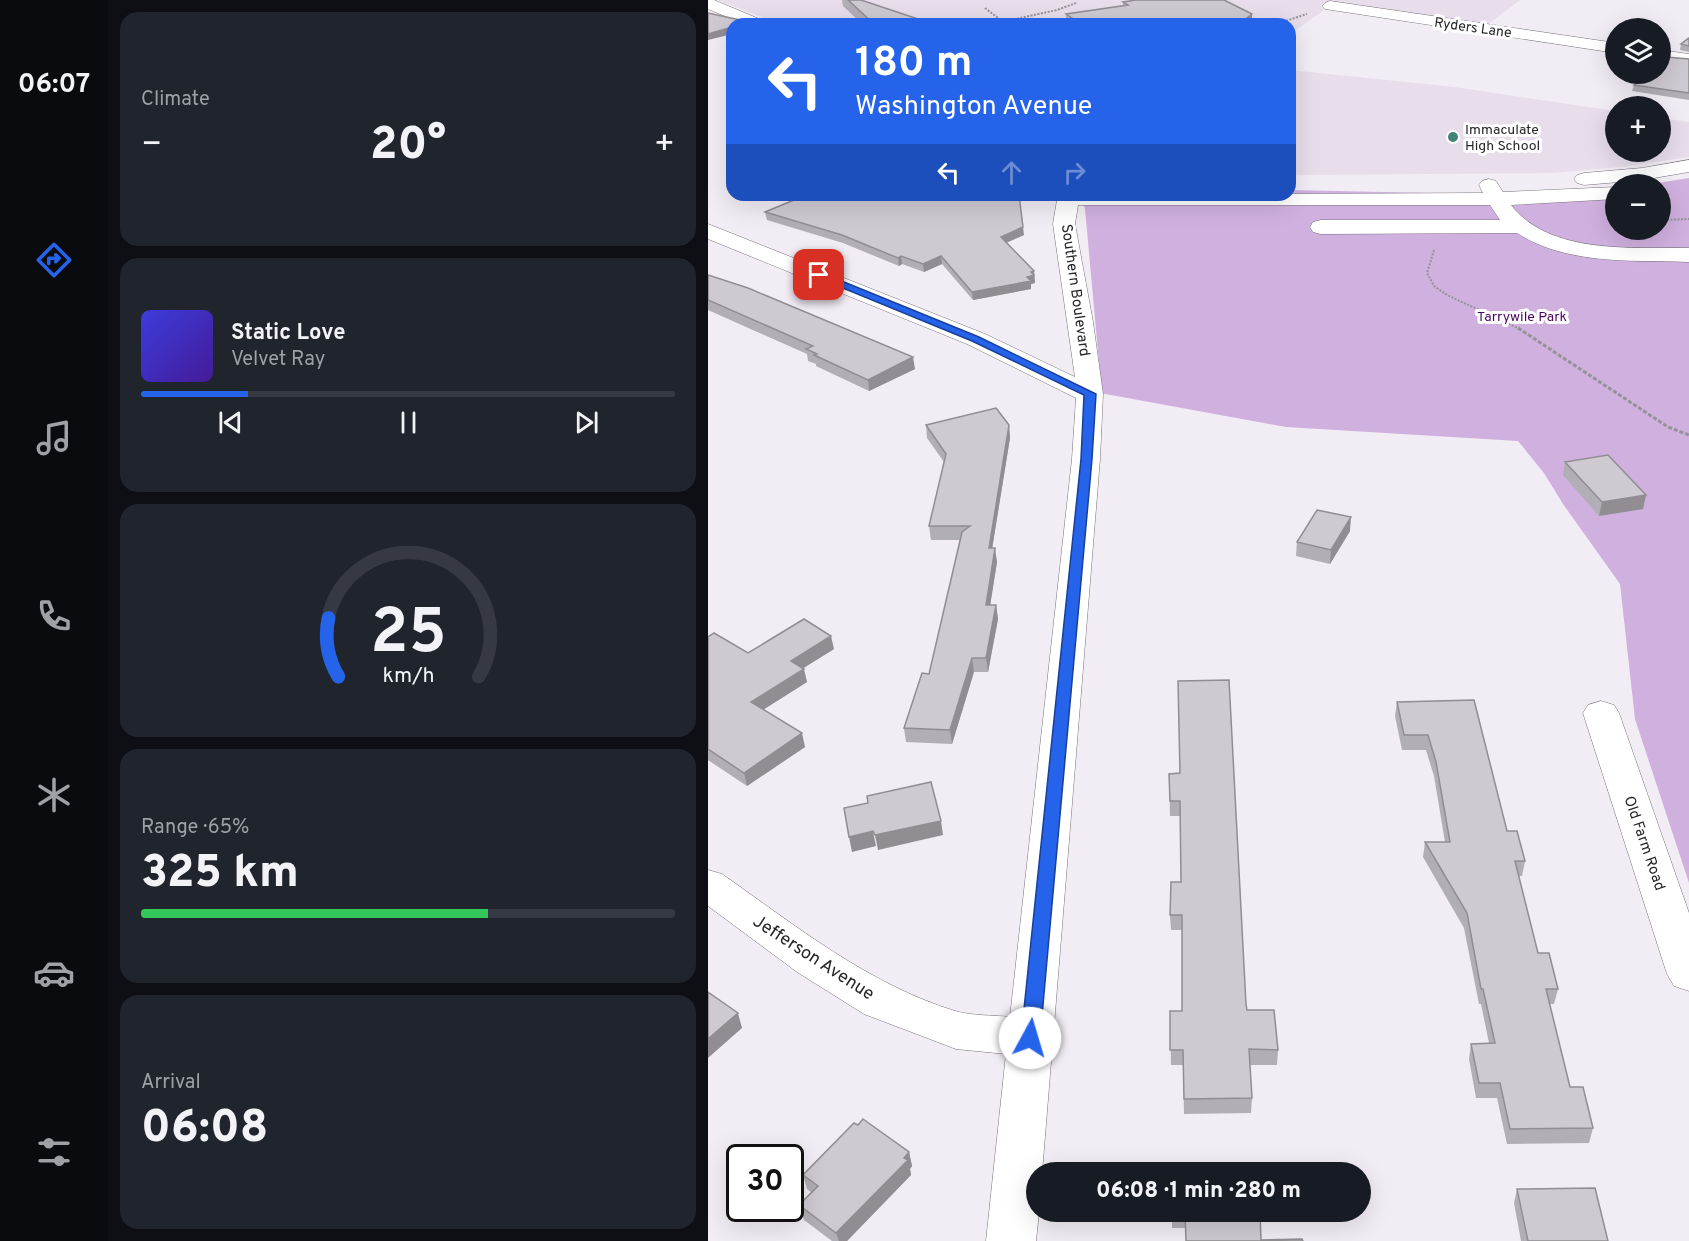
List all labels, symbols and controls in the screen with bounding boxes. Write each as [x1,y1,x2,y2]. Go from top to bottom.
street label: Ryders Lane [1433,15,1513,42]
map controls [1605,18,1671,240]
button: layers [1605,18,1671,84]
text: 180 m [855,38,972,91]
icon: left [756,42,834,120]
text: 06:07 [18,68,90,102]
text: Climate [141,87,210,113]
text: Washington Avenue [855,90,1092,124]
button: + [1605,96,1671,162]
text: 20° [370,118,446,175]
place label: Immaculate High School [1465,122,1540,155]
text: − [141,125,162,167]
text: + [654,125,675,167]
marker: Immaculate High School [1446,130,1460,144]
icon: left [932,156,965,189]
icon: ahead [995,156,1028,189]
icon: right [1058,156,1091,189]
button: − [1605,174,1671,240]
street label: Southern Boulevard [1056,223,1093,358]
icon: directions [33,239,75,281]
pin [793,249,844,300]
icon: arrive [802,258,835,291]
park label: Tarrywile Park [1477,309,1567,326]
text: Static Love [231,320,345,347]
text: Velvet Ray [231,347,325,373]
icon: previous [214,406,247,439]
icon: pause [392,406,425,439]
icon: next [570,406,603,439]
icon: music [33,417,75,459]
icon: phone [33,595,75,637]
text: 25 [370,597,446,676]
text: km/h [382,664,434,691]
icon: climate [33,774,75,816]
street label: Old Farm Road [1619,794,1669,893]
text: Range · 65% [141,815,250,841]
text: 325 km [141,846,299,903]
street label: Jefferson Avenue [748,910,878,1006]
icon: car [33,952,75,994]
position arrow [998,1006,1062,1070]
text: Arrival [141,1070,201,1096]
text: 06:08 [141,1101,268,1158]
icon: filters [33,1131,75,1173]
speed limit sign: 30 [726,1144,804,1222]
text: 06:08 · 1 min · 280 m [1096,1178,1301,1205]

